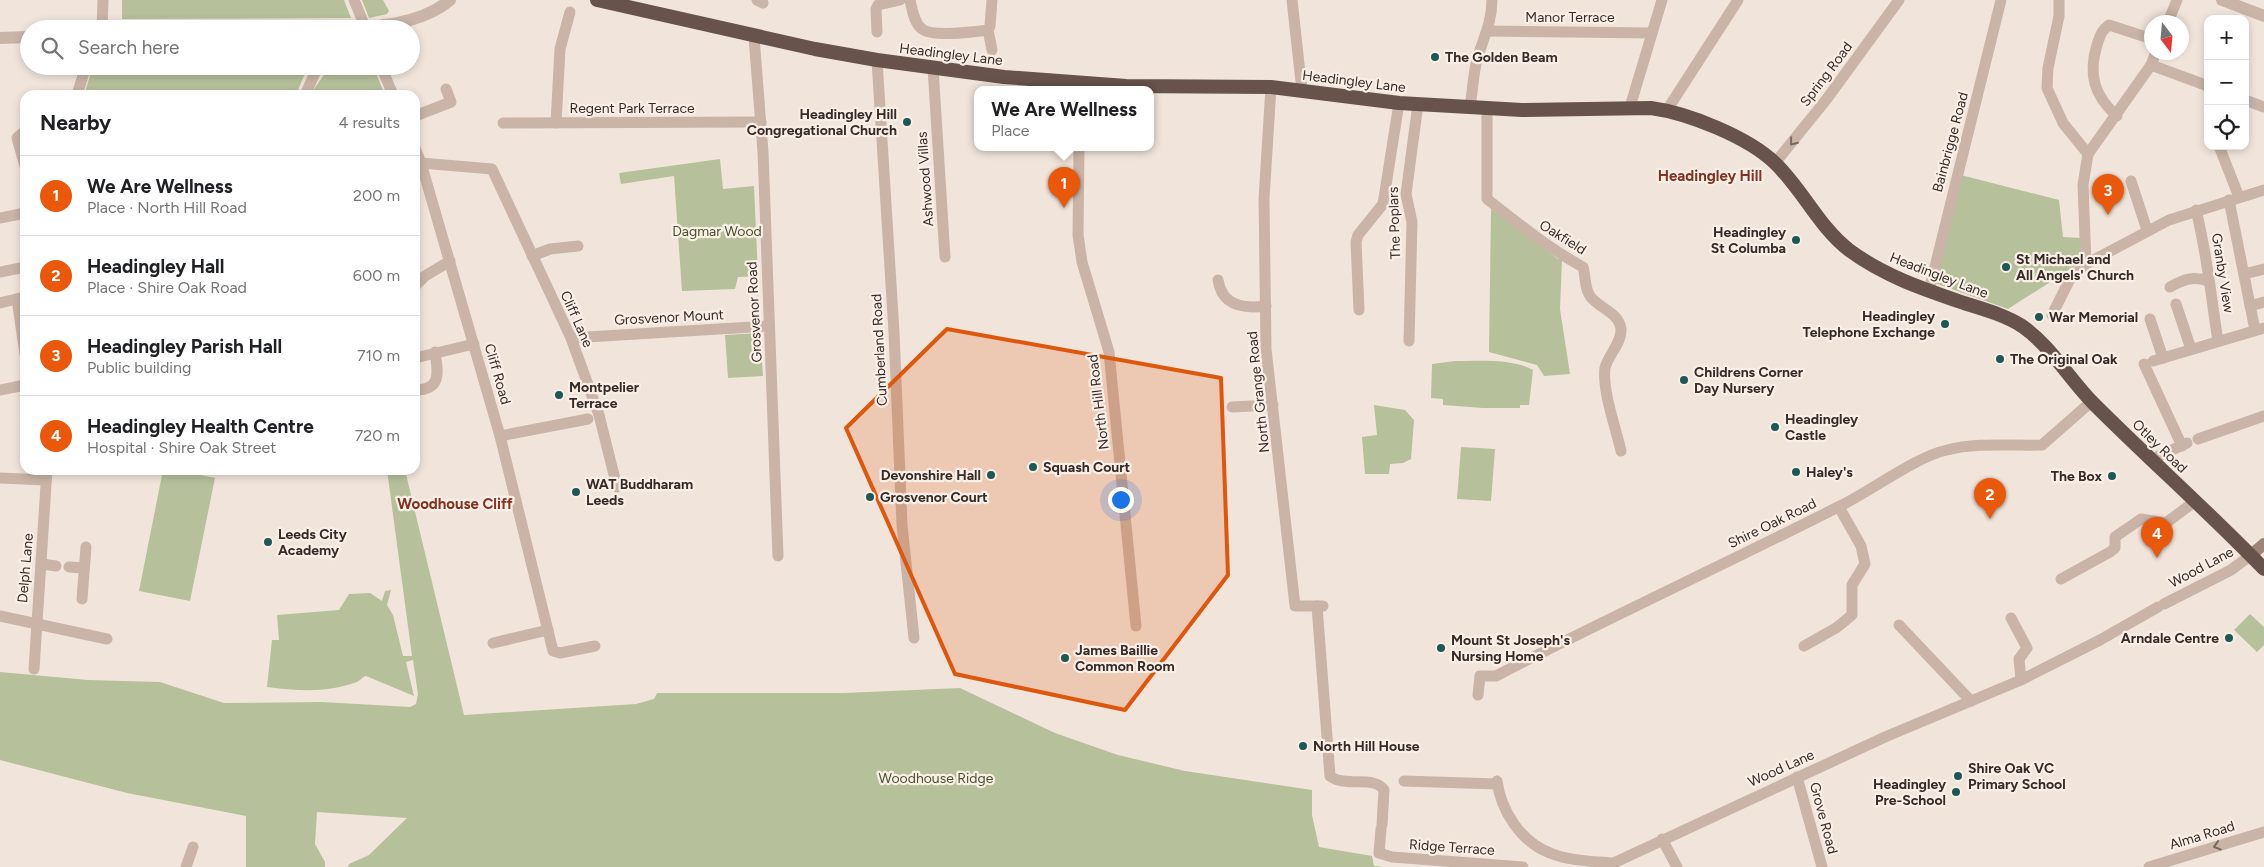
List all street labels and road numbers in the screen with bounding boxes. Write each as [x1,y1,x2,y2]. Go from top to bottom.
street label: Manor Terrace [1525,9,1615,26]
street label: Spring Road [1797,39,1856,110]
street label: Headingley Lane [898,40,1004,69]
street label: Headingley Lane [1301,67,1407,96]
street label: Bainbrigge Road [1929,90,1972,194]
street label: Regent Park Terrace [569,100,695,117]
street label: Ashwood Villas [914,131,937,227]
street label: The Poplars [1385,186,1404,259]
street label: Oakfield [1536,216,1589,258]
street label: Granby View [2208,232,2237,314]
street label: Headingley Lane [1887,249,1991,302]
street label: Grosvenor Road [743,261,766,363]
street label: Cliff Lane [557,288,597,350]
street label: Cumberland Road [868,293,891,407]
street label: Grosvenor Mount [614,306,724,329]
street label: North Grange Road [1244,330,1273,454]
street label: Cliff Road [481,342,514,406]
street label: North Hill Road [1084,353,1113,451]
street label: Otley Road [2129,416,2191,477]
street label: Shire Oak Road [1725,495,1819,552]
street label: Delph Lane [14,532,37,604]
street label: Wood Lane [2166,543,2237,592]
street label: Wood Lane [1745,746,1817,791]
street label: Grove Road [1806,780,1841,856]
street label: Alma Road [2167,818,2237,853]
street label: Ridge Terrace [1409,836,1496,859]

